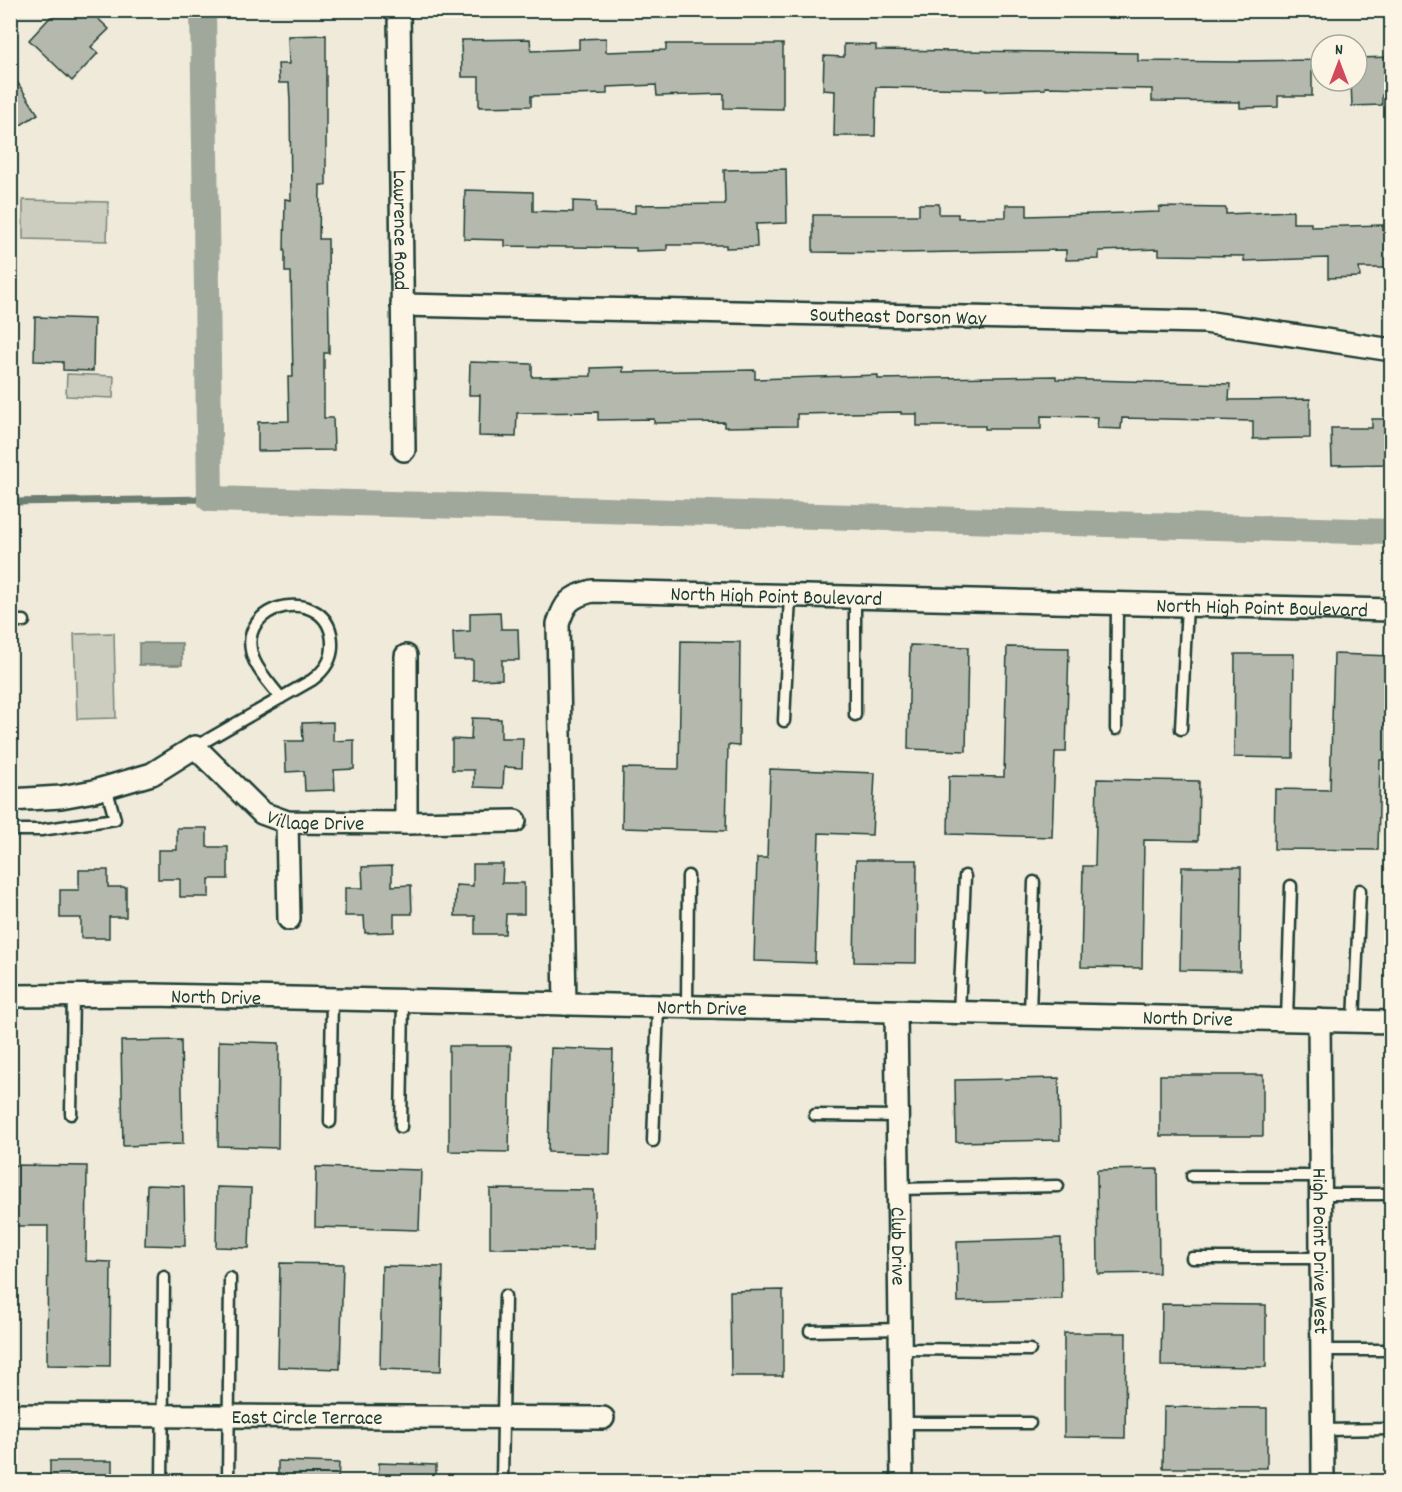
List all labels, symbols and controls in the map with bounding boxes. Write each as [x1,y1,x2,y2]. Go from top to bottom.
north arrow [1309,33,1369,93]
text: N [1335,39,1343,62]
street label: Lawrence Road [383,170,414,290]
street label: Southeast Dorson Way [809,302,987,335]
street label: North High Point Boulevard [670,581,882,616]
street label: North High Point Boulevard [1156,592,1368,627]
street label: Village Drive [262,804,364,841]
street label: North Drive [170,983,261,1015]
street label: North Drive [656,994,747,1026]
street label: North Drive [1142,1005,1233,1037]
street label: High Point Drive West [1302,1168,1334,1335]
street label: Club Drive [880,1206,911,1286]
street label: East Circle Terrace [231,1404,383,1435]

